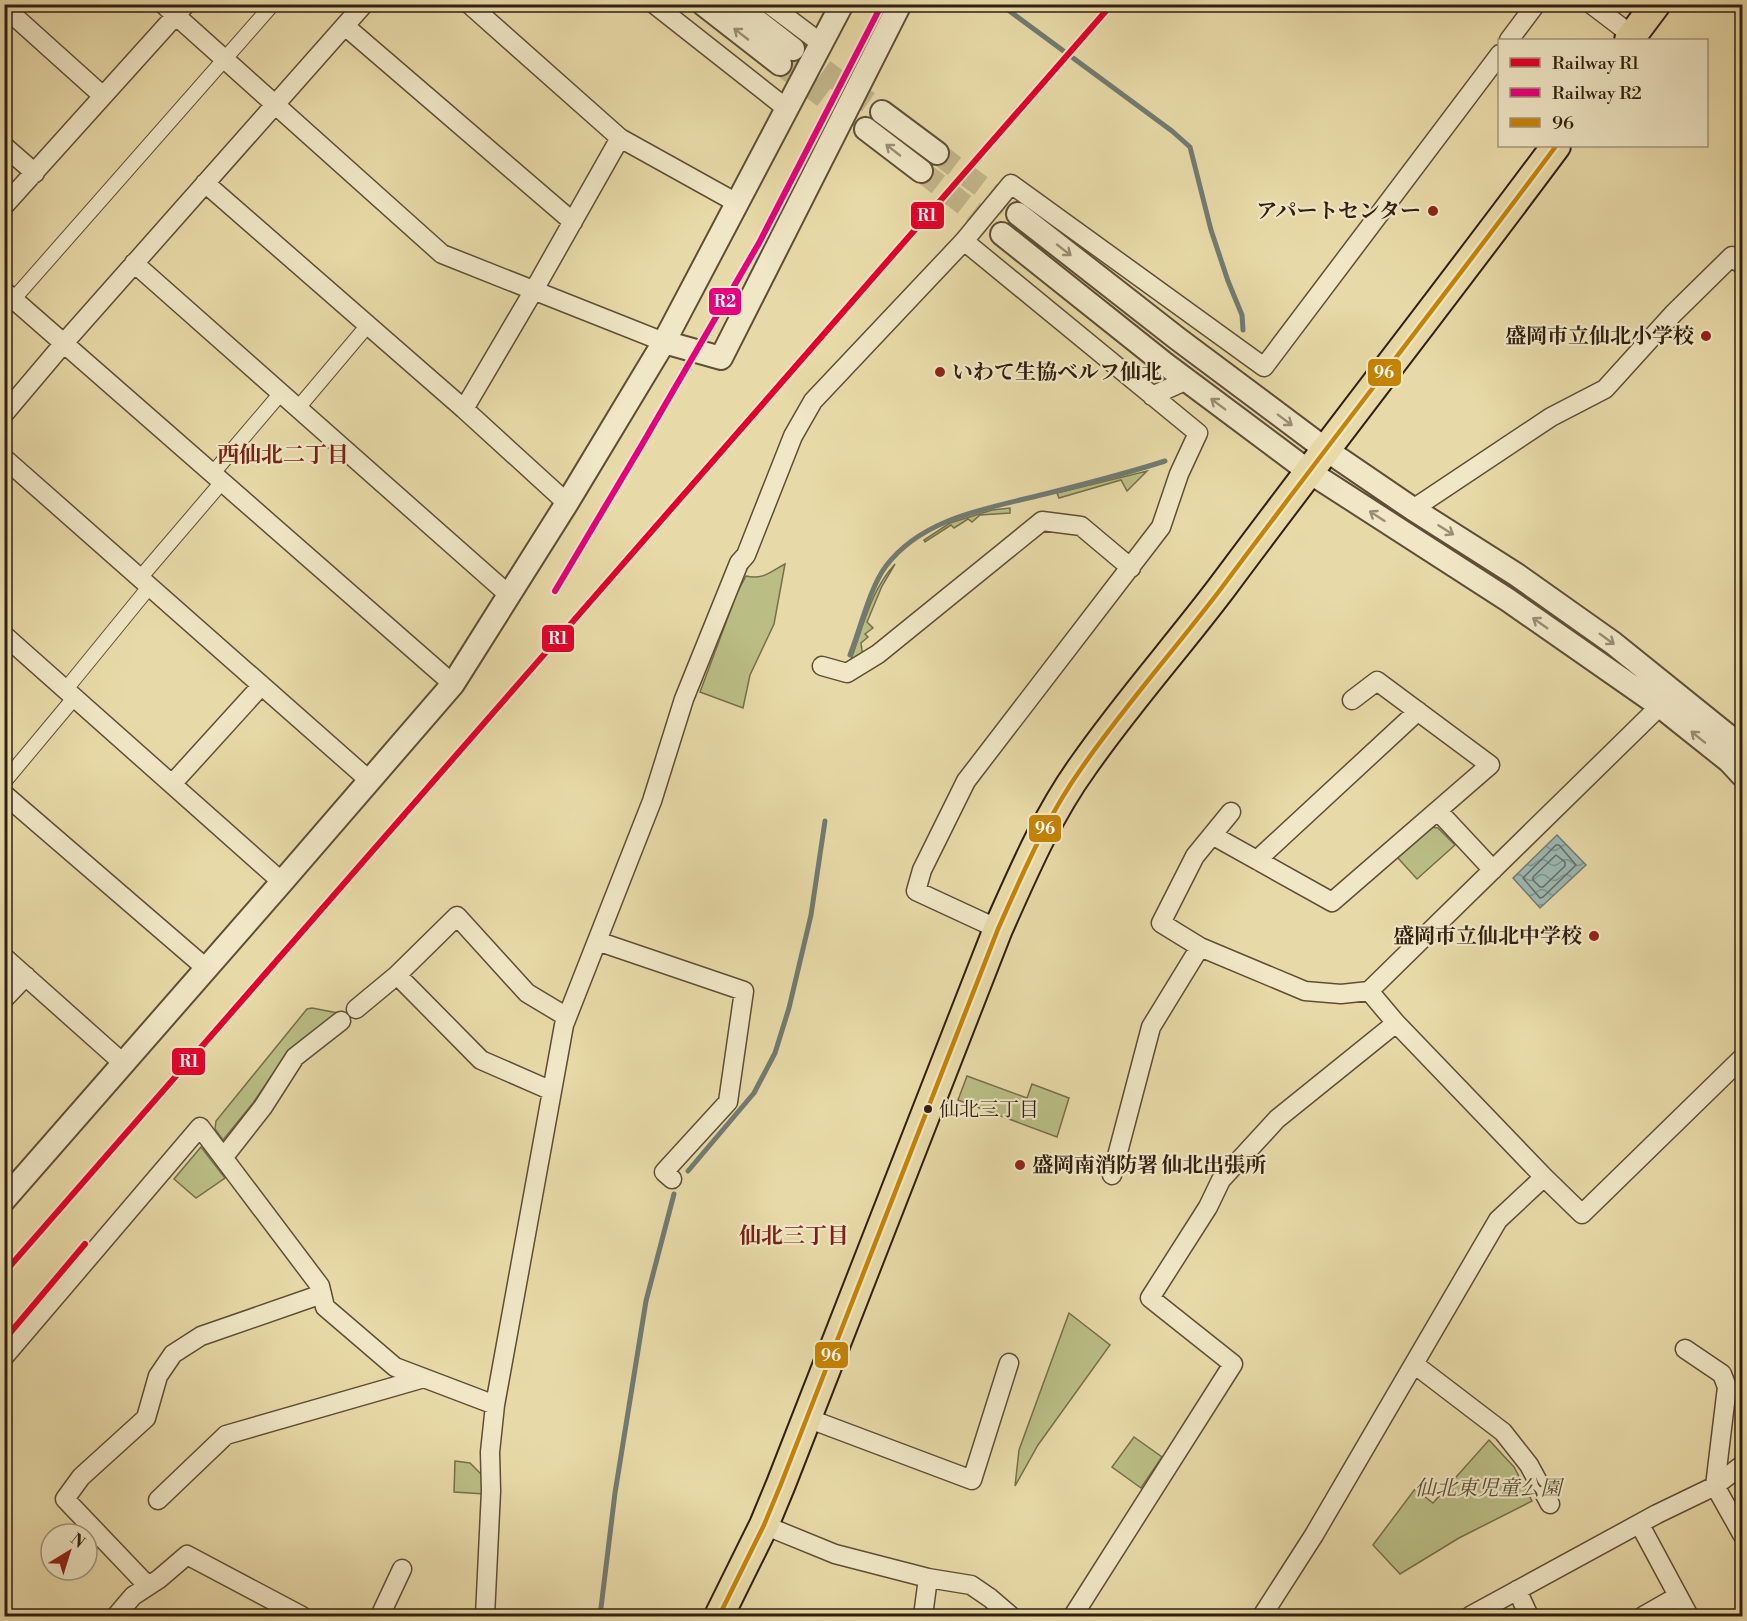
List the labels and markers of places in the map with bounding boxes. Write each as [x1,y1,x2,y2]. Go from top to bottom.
place label: アパートセンター [1256,199,1421,225]
marker: アパートセンター [1426,204,1440,218]
place label: 盛岡市立仙北小学校 [1505,324,1694,350]
marker: 盛岡市立仙北小学校 [1699,329,1713,343]
place label: いわて生協ベルフ仙北 [952,360,1162,386]
marker: いわて生協ベルフ仙北 [933,365,947,379]
place label: 盛岡市立仙北中学校 [1393,924,1582,950]
marker: 盛岡市立仙北中学校 [1587,929,1601,943]
place label: 仙北三丁目 [939,1098,1039,1123]
marker: 仙北三丁目 [922,1103,934,1115]
place label: 盛岡南消防署 仙北出張所 [1032,1153,1266,1179]
marker: 盛岡南消防署 仙北出張所 [1013,1158,1027,1172]

